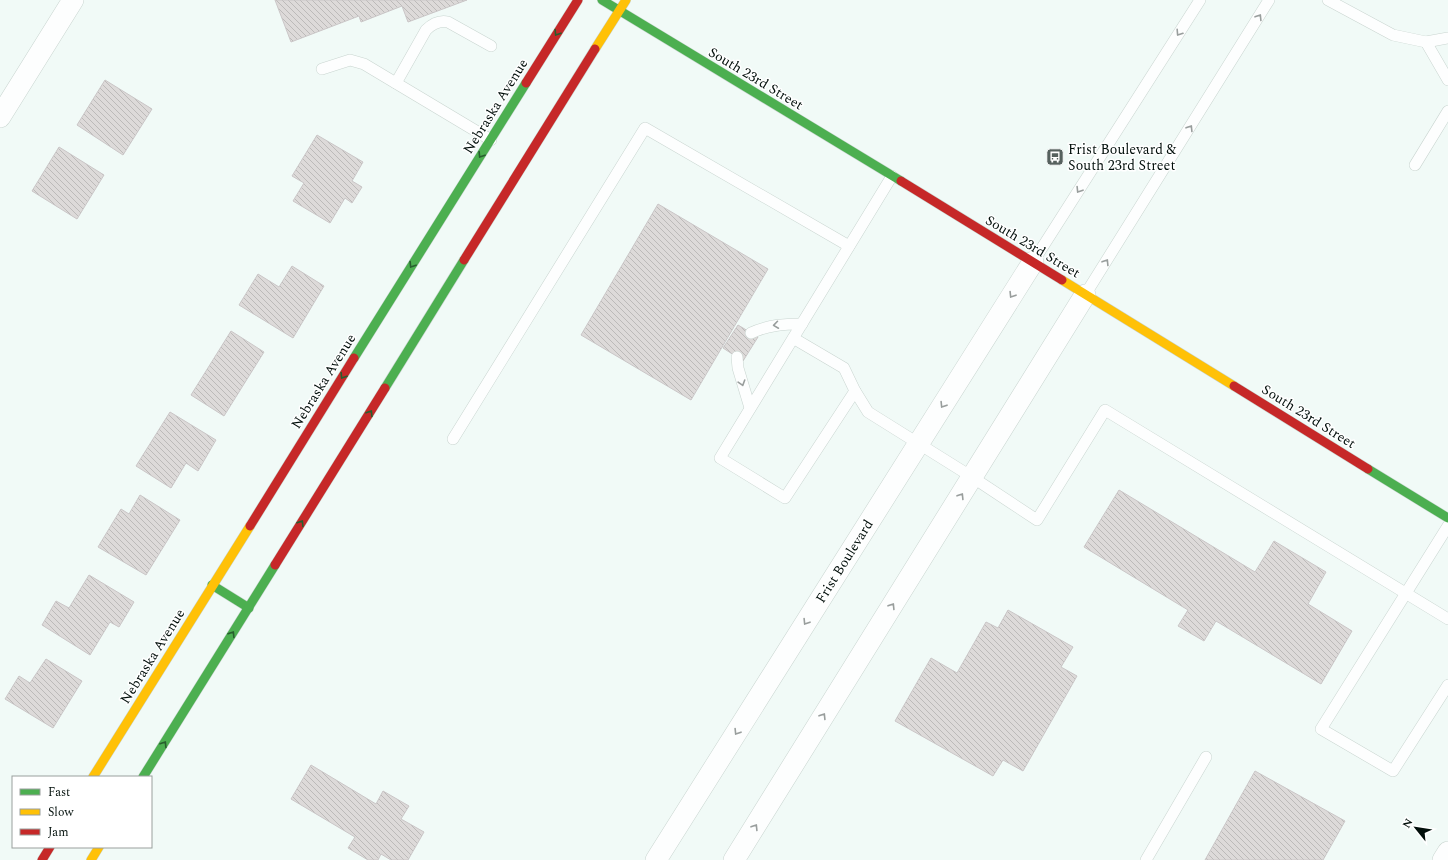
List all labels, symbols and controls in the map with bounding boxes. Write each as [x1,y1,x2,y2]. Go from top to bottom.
one-way arrow [1254,14,1261,21]
one-way arrow [555,29,562,36]
one-way arrow [1176,29,1184,36]
street label: South 23rd Street [704,42,807,115]
street label: Nebraska Avenue [458,54,533,158]
one-way arrow [1185,125,1193,132]
place label: Frist Boulevard & South 23rd Street [1068,139,1177,176]
bus stop icon: Frist Boulevard & South 23rd Street [1045,147,1065,167]
one-way arrow [478,151,486,158]
one-way arrow [1076,186,1083,193]
street label: South 23rd Street [981,210,1084,283]
one-way arrow [1101,259,1109,266]
one-way arrow [409,261,417,268]
one-way arrow [1009,291,1016,298]
one-way arrow [773,320,779,329]
street label: Nebraska Avenue [286,329,361,433]
one-way arrow [341,371,348,378]
one-way arrow [737,379,746,386]
street label: South 23rd Street [1258,379,1360,454]
one-way arrow [940,401,947,408]
one-way arrow [365,410,372,417]
one-way arrow [956,493,963,500]
street label: Frist Boulevard [810,515,879,607]
one-way arrow [296,520,304,527]
one-way arrow [887,603,895,610]
street label: Nebraska Avenue [115,604,190,708]
one-way arrow [803,618,811,625]
one-way arrow [228,631,235,638]
one-way arrow [819,714,826,721]
one-way arrow [734,728,742,735]
one-way arrow [159,741,166,748]
legend [12,776,152,848]
text: Fast [48,783,70,802]
text: Slow [48,803,74,822]
north arrow [1396,808,1436,848]
text: N [1398,815,1417,831]
text: Jam [48,823,69,842]
one-way arrow [750,824,757,831]

